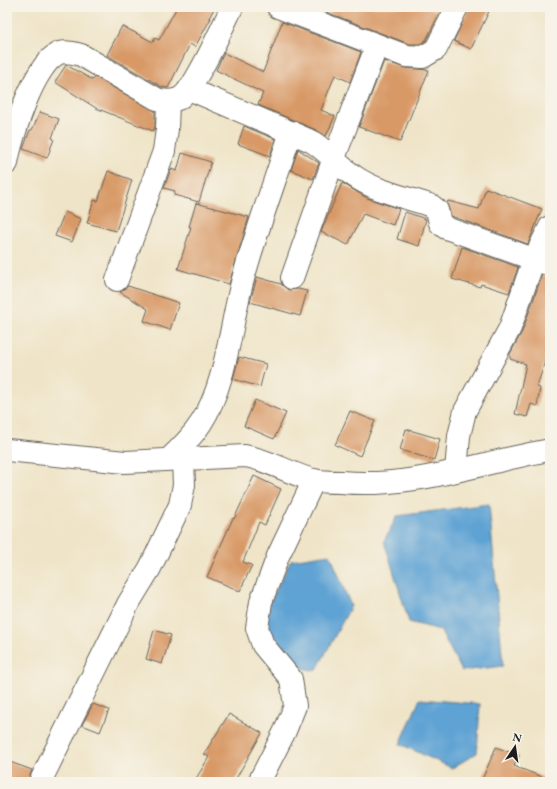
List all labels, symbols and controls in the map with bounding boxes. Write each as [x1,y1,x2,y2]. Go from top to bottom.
north arrow [495,727,535,767]
text: N [511,729,523,745]

